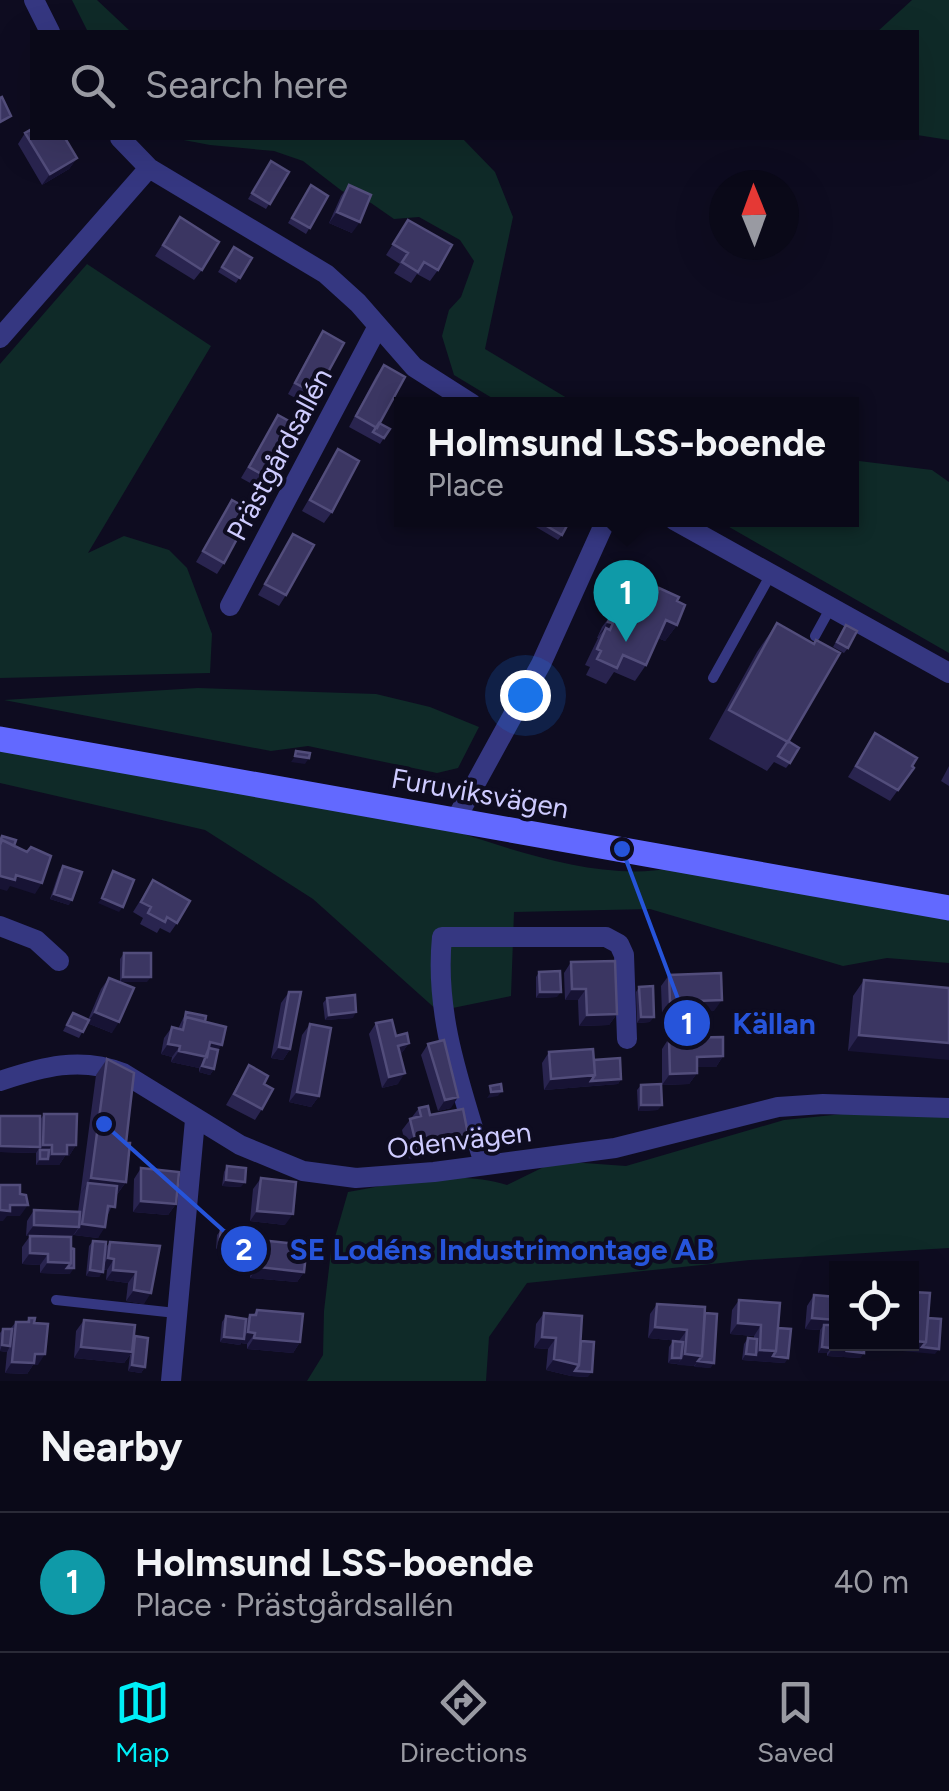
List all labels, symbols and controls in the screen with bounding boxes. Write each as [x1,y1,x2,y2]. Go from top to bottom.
search box [30,30,919,140]
icon: search [65,58,120,113]
text: Search here [145,62,348,108]
north arrow [709,170,799,260]
street label: Prästgårdsallén [219,362,339,546]
popup [394,397,859,527]
text: Holmsund LSS-boende [427,420,826,466]
text: Place [427,466,504,504]
pin: 1 [594,560,658,642]
your location [500,670,551,721]
street label: Furuviksvägen [389,761,571,825]
callout: Källan [662,993,835,1053]
text: 1 [681,1005,693,1042]
text: Källan [732,1005,816,1042]
street label: Odenvägen [385,1114,533,1166]
callout: SE Lodéns Industrimontage AB [219,1219,734,1279]
text: 2 [235,1231,253,1268]
text: SE Lodéns Industrimontage AB [289,1231,715,1268]
map controls [829,1261,919,1351]
button: locate [829,1261,919,1351]
text: Nearby [40,1421,182,1472]
text: Holmsund LSS-boende [135,1540,534,1586]
text: 1 [66,1563,79,1601]
text: 40 m [833,1563,909,1601]
text: Place · Prästgårdsallén [135,1586,453,1624]
tab: Map [115,1675,170,1769]
tab: Directions [400,1675,527,1769]
tab: Saved [757,1675,834,1769]

